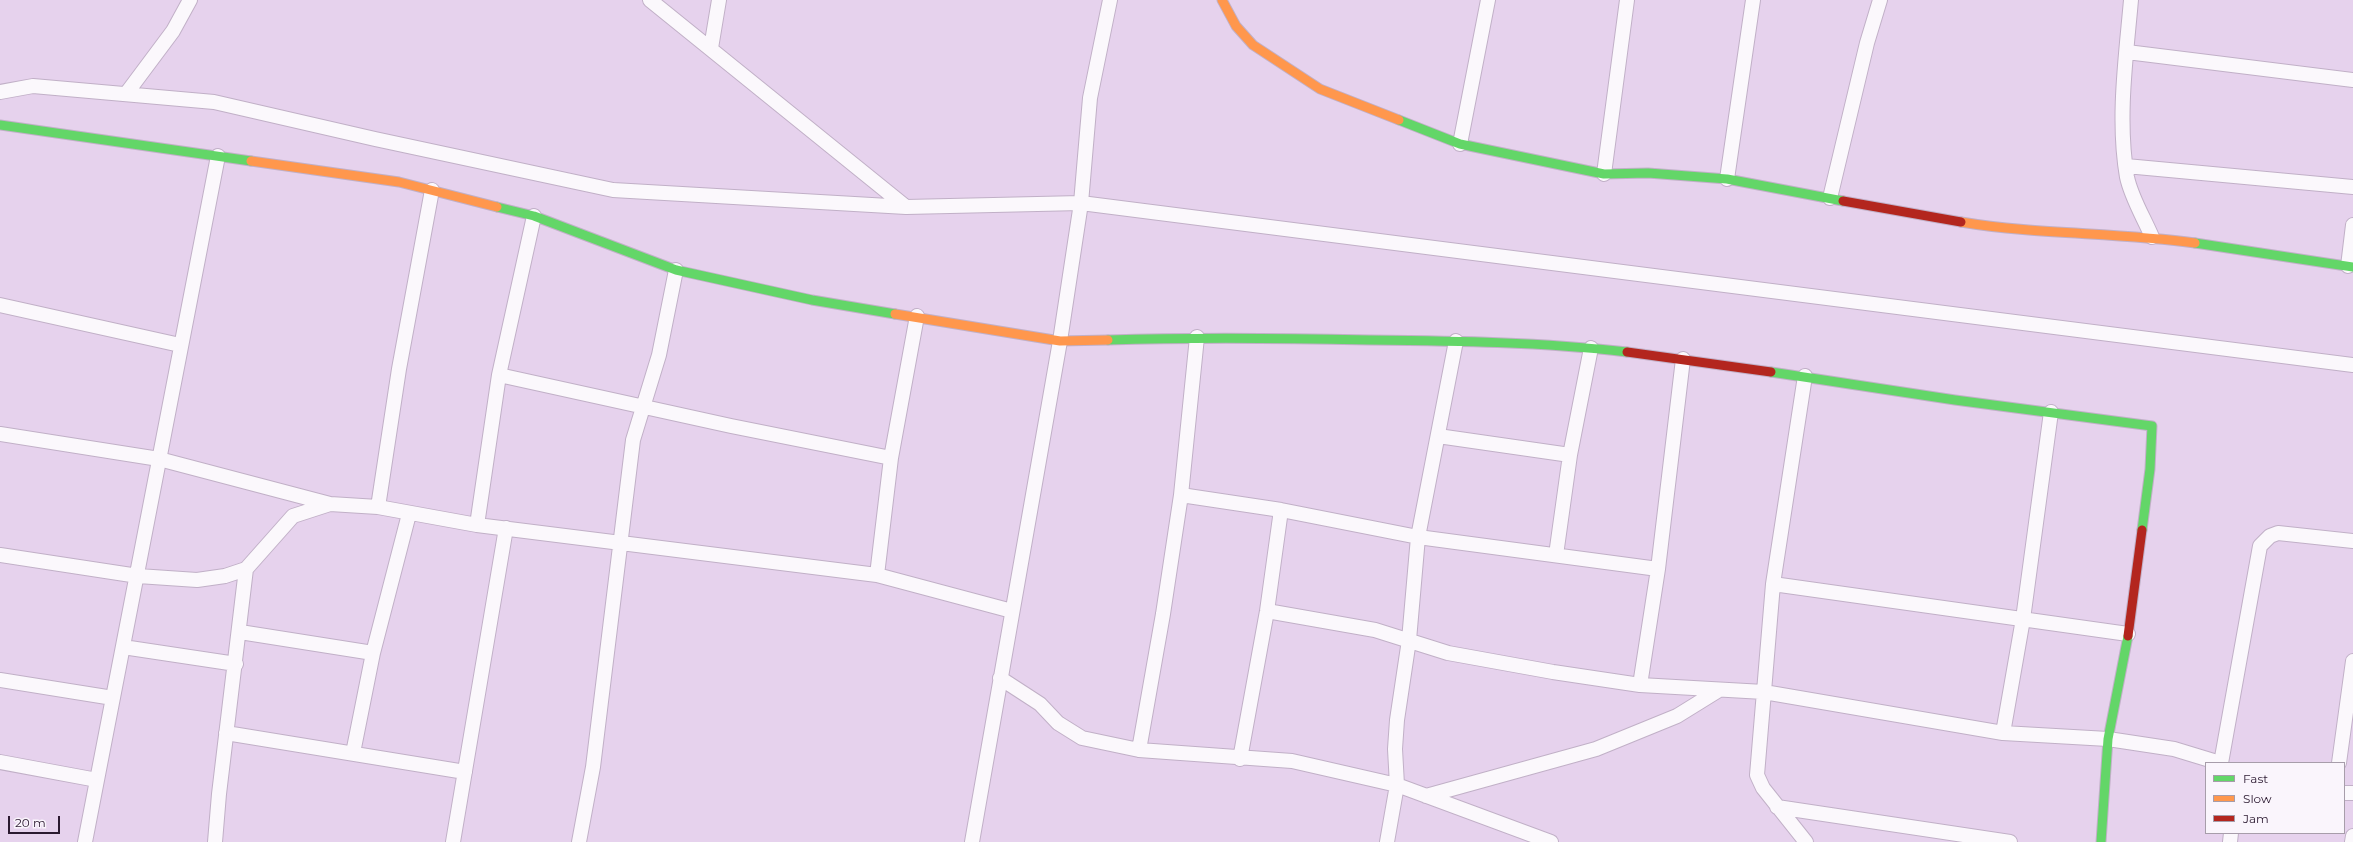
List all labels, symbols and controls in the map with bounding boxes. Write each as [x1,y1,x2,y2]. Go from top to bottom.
legend [2205,762,2345,834]
text: Fast [2243,771,2268,786]
text: Slow [2243,791,2272,806]
scale bar [10,808,62,834]
text: Jam [2243,811,2269,826]
text: 20 m [15,815,46,830]

